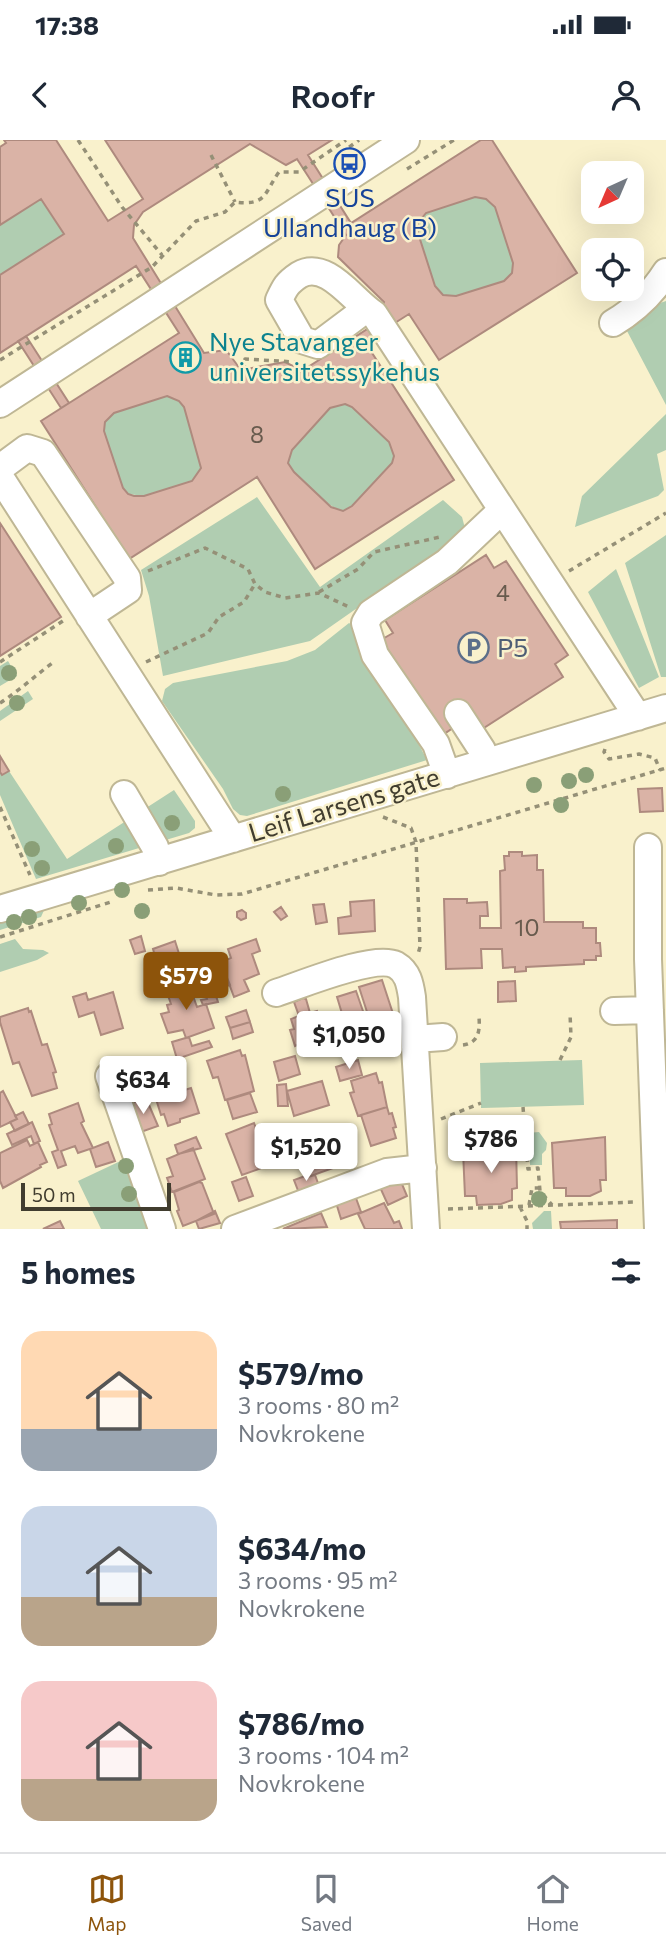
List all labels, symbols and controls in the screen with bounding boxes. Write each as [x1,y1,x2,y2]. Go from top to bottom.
text: 17:38 [35,9,99,40]
text: Roofr [291,75,375,115]
icon: back [21,76,59,114]
icon: person [607,76,645,114]
bus stop icon: SUS Ullandhaug (B) [333,146,367,180]
north arrow [581,161,644,224]
map controls [581,161,644,301]
place label: SUS Ullandhaug (B) [263,181,437,242]
button: locate [581,238,644,301]
place label: Nye Stavanger universitetssykehus [209,325,440,386]
building icon: Nye Stavanger universitetssykehus [169,340,203,374]
house number: 8 [250,420,264,448]
house number: 4 [496,578,510,606]
parking icon: P5 [457,631,491,665]
place label: P5 [497,631,528,662]
street label: Leif Larsens gate [244,760,443,847]
house number: 10 [515,913,539,941]
pin: $579 [145,952,227,1012]
text: $579 [159,961,213,989]
pin: $1,050 [292,1012,406,1071]
text: $1,050 [312,1020,386,1048]
pin: $634 [102,1056,184,1116]
text: $634 [116,1065,170,1093]
pin: $786 [450,1116,532,1175]
pin: $1,520 [249,1124,363,1183]
text: $786 [464,1124,518,1152]
text: $1,520 [270,1132,342,1160]
scale bar [21,1180,172,1212]
text: 50 m [32,1183,76,1206]
icon: filters [607,1252,645,1290]
text: 5 homes [21,1253,135,1290]
text: $579/mo [238,1354,364,1391]
icon: home [77,1359,161,1443]
text: 3 rooms · 80 m² [238,1391,399,1419]
text: Novkrokene [238,1419,365,1447]
text: $634/mo [238,1529,366,1566]
icon: home [77,1534,161,1618]
text: 3 rooms · 95 m² [238,1566,397,1594]
text: Novkrokene [238,1594,365,1622]
text: $786/mo [238,1704,365,1741]
icon: home [77,1709,161,1793]
text: 3 rooms · 104 m² [238,1741,409,1769]
text: Novkrokene [238,1769,365,1797]
tab: Map [87,1870,126,1935]
tab: Saved [301,1870,352,1935]
tab: Home [527,1870,579,1935]

